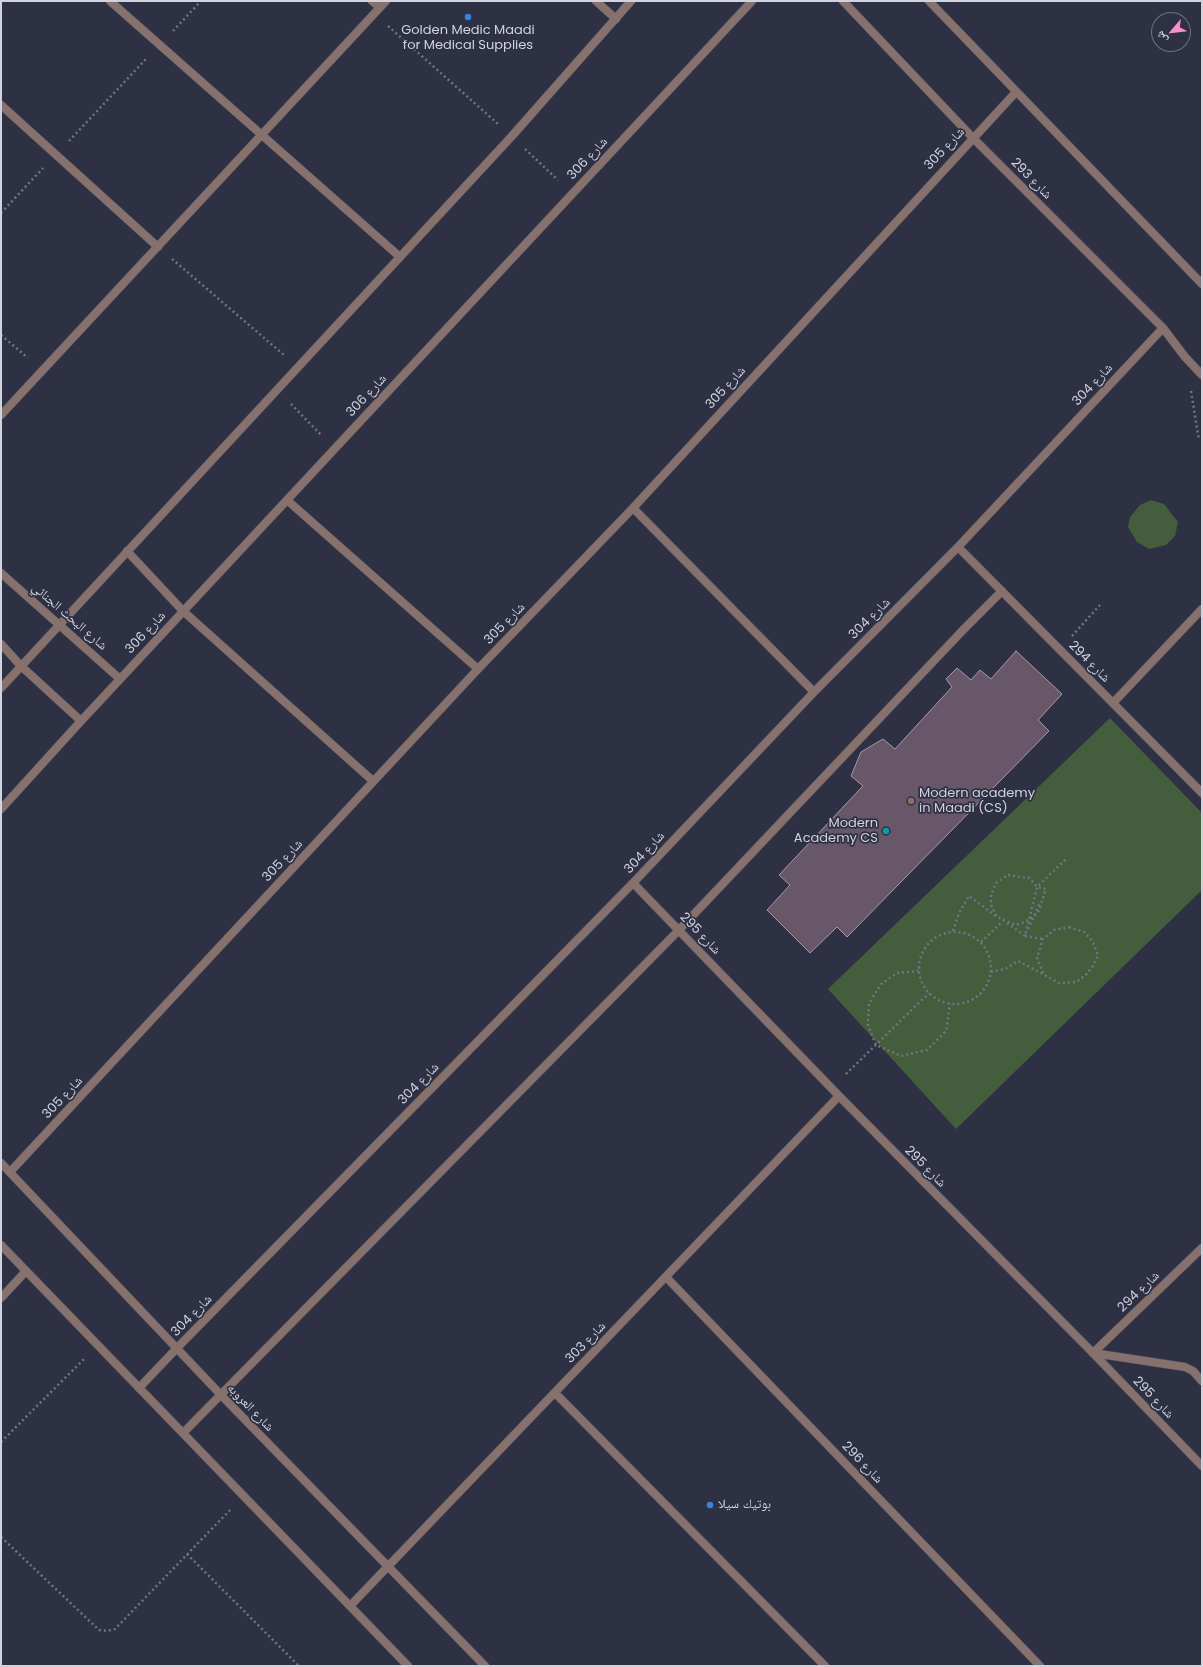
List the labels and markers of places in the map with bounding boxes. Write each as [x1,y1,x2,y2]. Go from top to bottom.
marker: Golden Medic Maadi for Medical Supplies [463,12,473,22]
place label: Golden Medic Maadi for Medical Supplies [401,23,535,54]
place label: Modern academy in Maadi (CS) [919,786,1035,817]
marker: Modern academy in Maadi (CS) [906,796,916,806]
place label: Modern Academy CS [794,816,878,847]
marker: Modern Academy CS [881,826,891,836]
place label: بوتيك سيلا [718,1497,771,1513]
marker: بوتيك سيلا [705,1500,715,1510]

